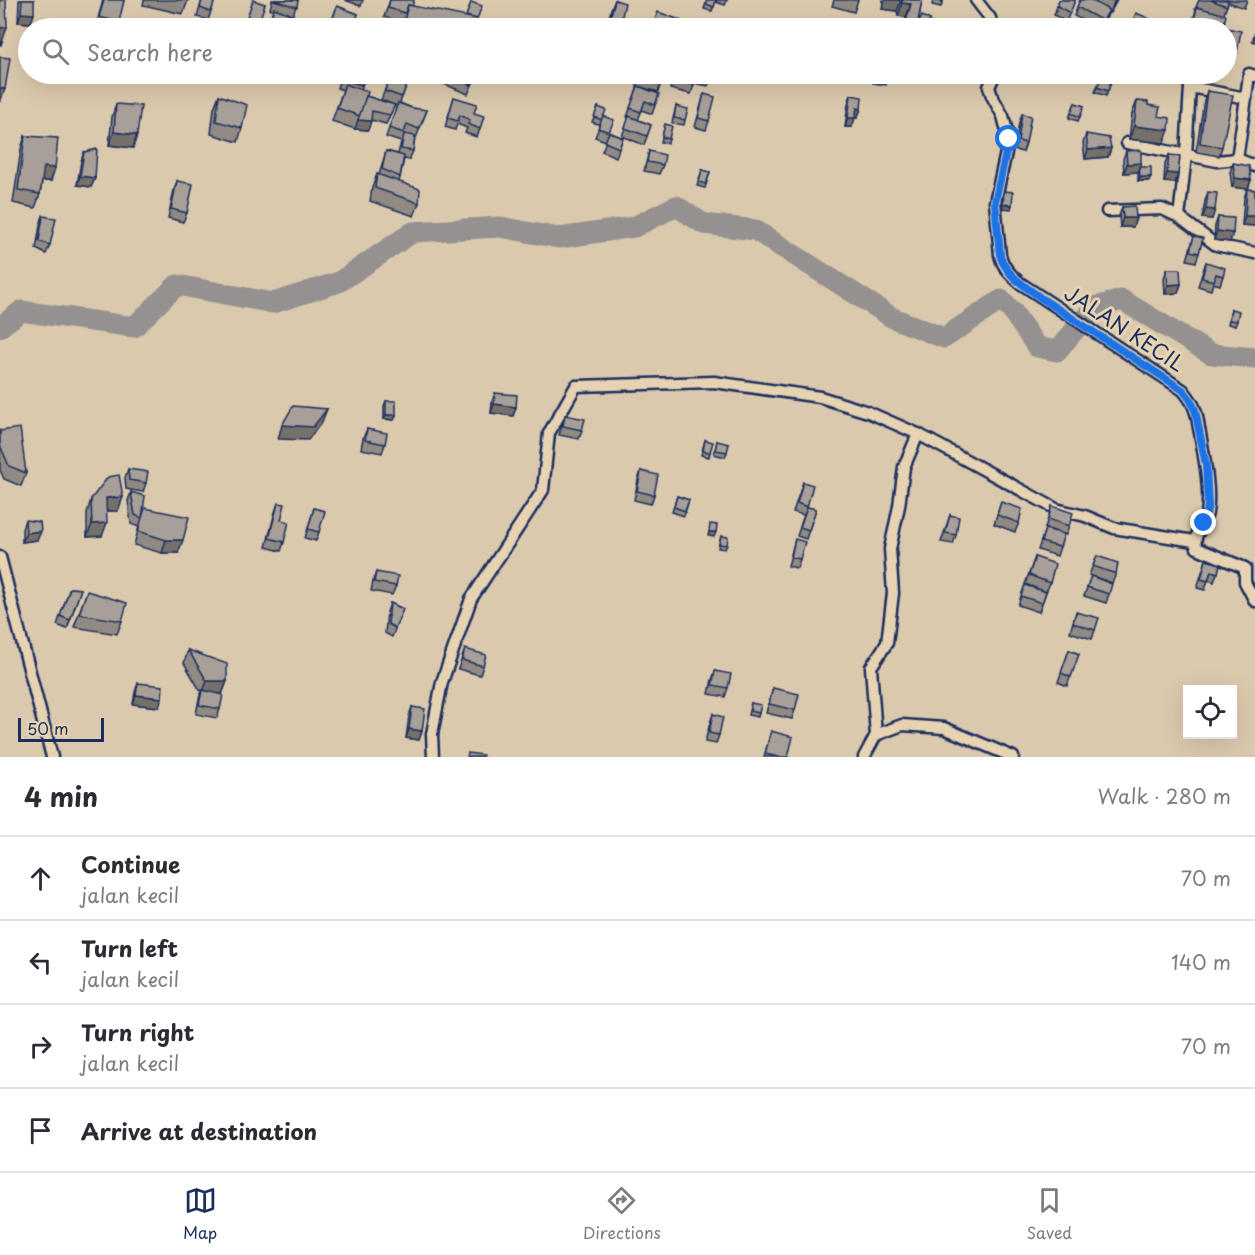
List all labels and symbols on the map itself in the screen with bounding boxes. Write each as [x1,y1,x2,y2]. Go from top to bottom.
route start [995,125,1021,151]
street label: JALAN KECIL [1058,276,1192,378]
route end [1190,509,1216,535]
scale bar [18,715,104,742]

